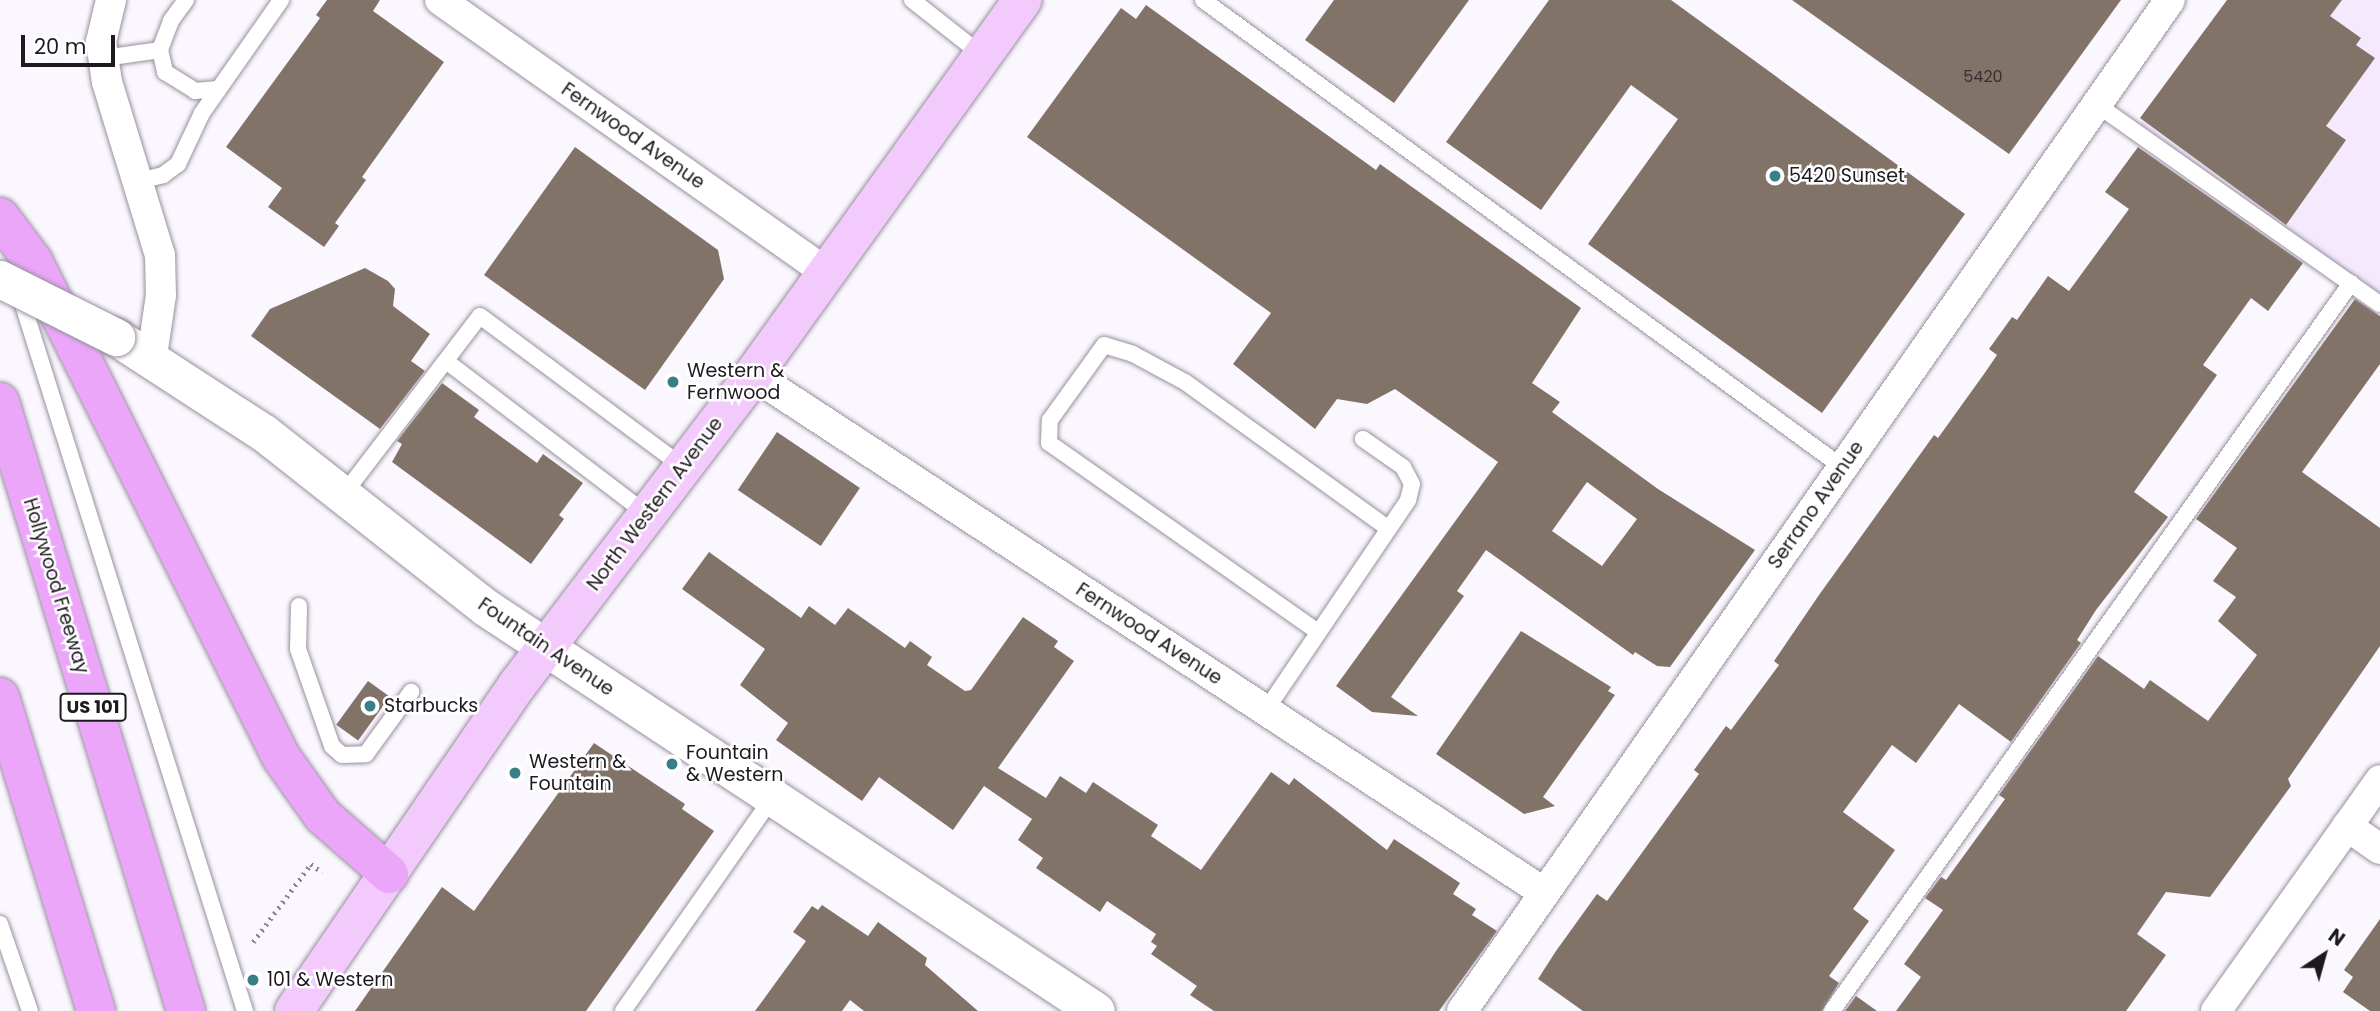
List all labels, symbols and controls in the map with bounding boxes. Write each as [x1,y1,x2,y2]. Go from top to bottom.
scale bar [24,21,119,65]
text: 20 m [34,32,87,61]
house number: 5420 [1963,67,2003,87]
street label: Fernwood Avenue [557,78,709,194]
place label: 5420 Sunset [1789,165,1905,187]
marker: 5420 Sunset [1767,168,1783,184]
place label: Western & Fernwood [687,360,784,404]
marker: Western & Fernwood [665,374,681,390]
street label: North Western Avenue [582,413,728,595]
street label: Serrano Avenue [1763,437,1869,573]
street label: Hollywood Freeway [18,495,94,677]
street label: Fernwood Avenue [1072,578,1226,690]
street label: Fountain Avenue [474,593,618,701]
road number: US 101 [58,692,128,722]
place label: Starbucks [384,695,478,717]
marker: Starbucks [362,698,378,714]
place label: Fountain & Western [686,742,783,786]
place label: Western & Fountain [529,751,626,795]
marker: Fountain & Western [664,756,680,772]
marker: Western & Fountain [507,765,523,781]
north arrow [2289,920,2359,990]
text: N [2323,922,2350,953]
place label: 101 & Western [267,969,393,991]
marker: 101 & Western [245,972,261,988]

